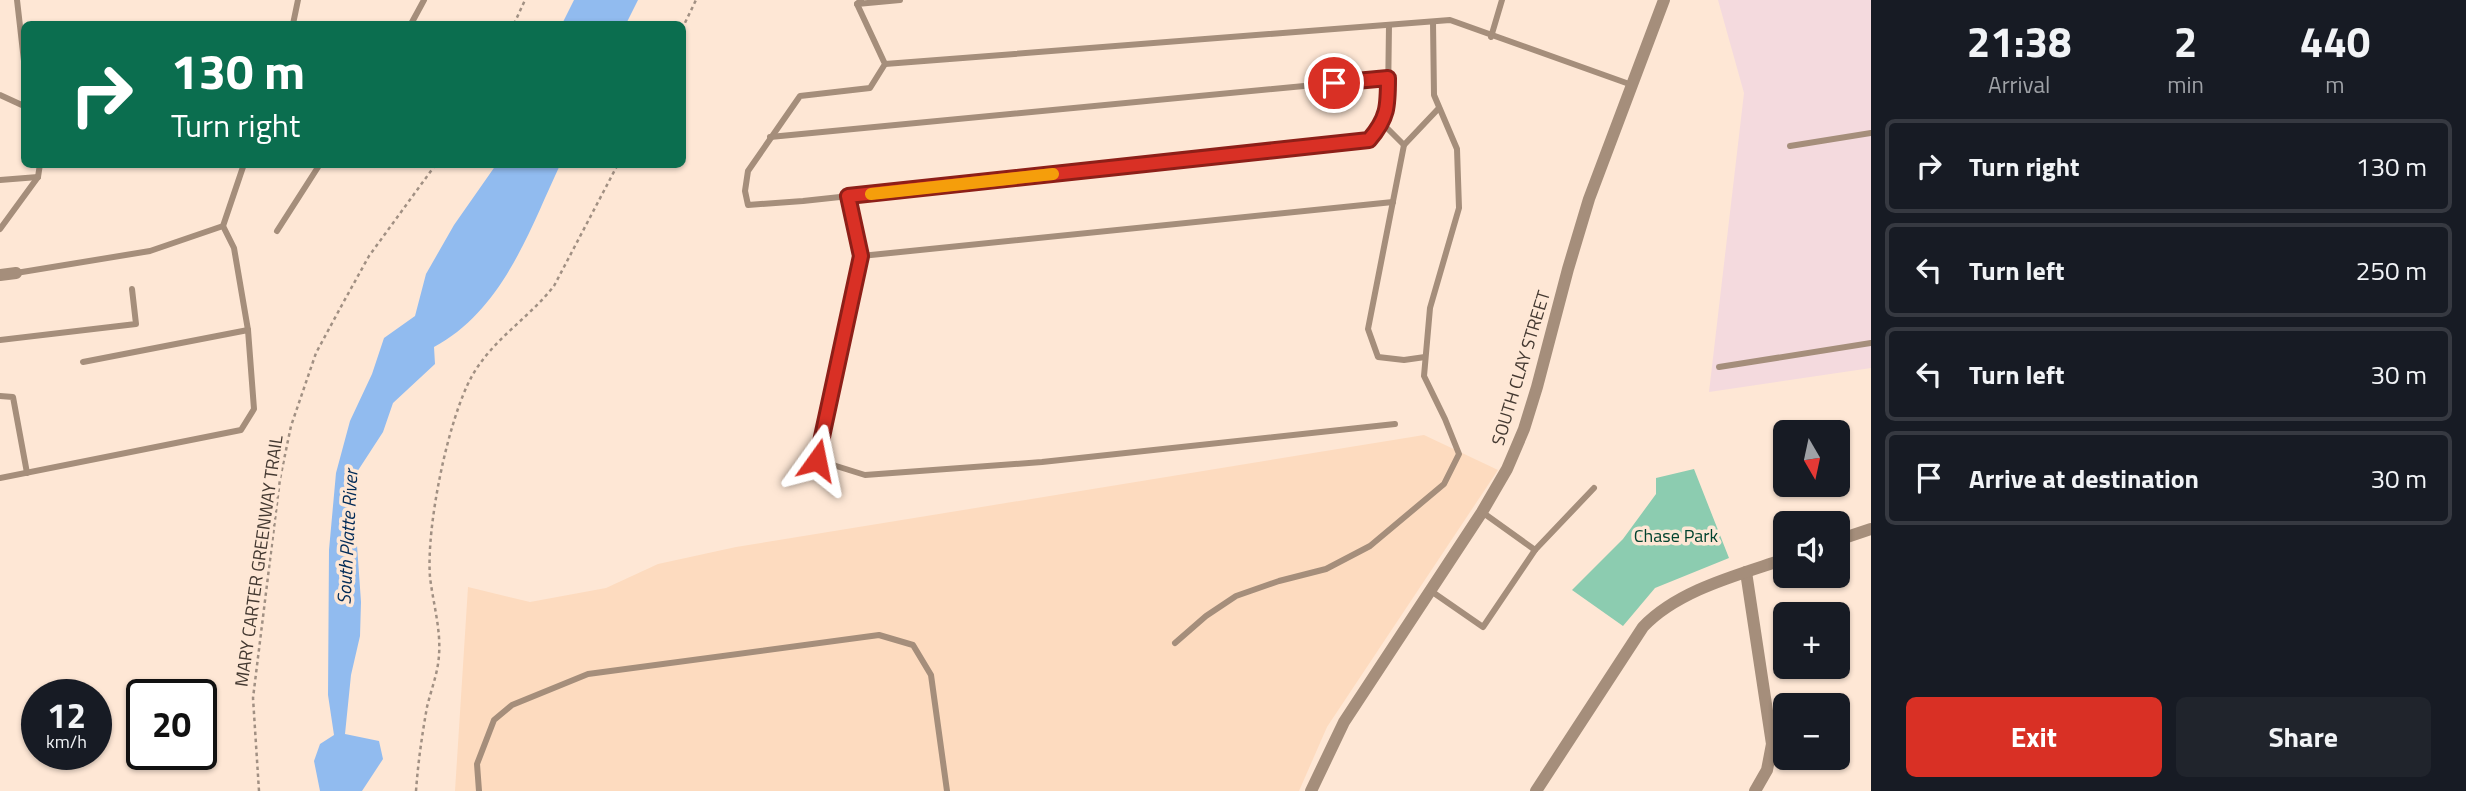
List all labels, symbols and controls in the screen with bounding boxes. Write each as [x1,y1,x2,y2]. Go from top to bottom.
text: 21:38 [1967,9,2072,73]
text: 2 [2174,9,2197,73]
text: 440 [2300,9,2370,73]
text: 130 m [171,33,305,108]
icon: right [56,49,147,140]
pin [1304,53,1364,113]
icon: arrive [1315,64,1353,102]
text: Arrival [1988,67,2050,102]
text: min [2167,67,2204,102]
text: m [2325,67,2345,102]
text: Turn right [171,101,300,149]
icon: right [1910,147,1948,185]
text: Turn right [1969,147,2080,186]
text: 130 m [2356,147,2427,186]
icon: left [1910,251,1948,289]
text: Turn left [1969,251,2064,290]
text: 250 m [2356,251,2427,290]
street label: SOUTH CLAY STREET [1484,287,1557,449]
icon: left [1910,355,1948,393]
text: Turn left [1969,355,2064,394]
text: 30 m [2370,355,2427,394]
north arrow [1773,420,1850,497]
map controls [1773,420,1850,770]
position arrow [780,423,854,497]
street label: MARY CARTER GREENWAY TRAIL [227,433,290,688]
icon: arrive [1910,459,1948,497]
text: Arrive at destination [1969,459,2199,498]
text: 30 m [2370,459,2427,498]
water label: South Platte River [328,467,365,605]
button: sound [1773,511,1850,588]
park label: Chase Park [1634,522,1719,549]
button: + [1773,602,1850,679]
speed limit sign: 20 [126,679,217,770]
text: 12 [47,688,86,742]
button: − [1773,693,1850,770]
button: Exit [1906,697,2162,777]
button: Share [2176,697,2431,777]
text: km/h [46,728,87,755]

